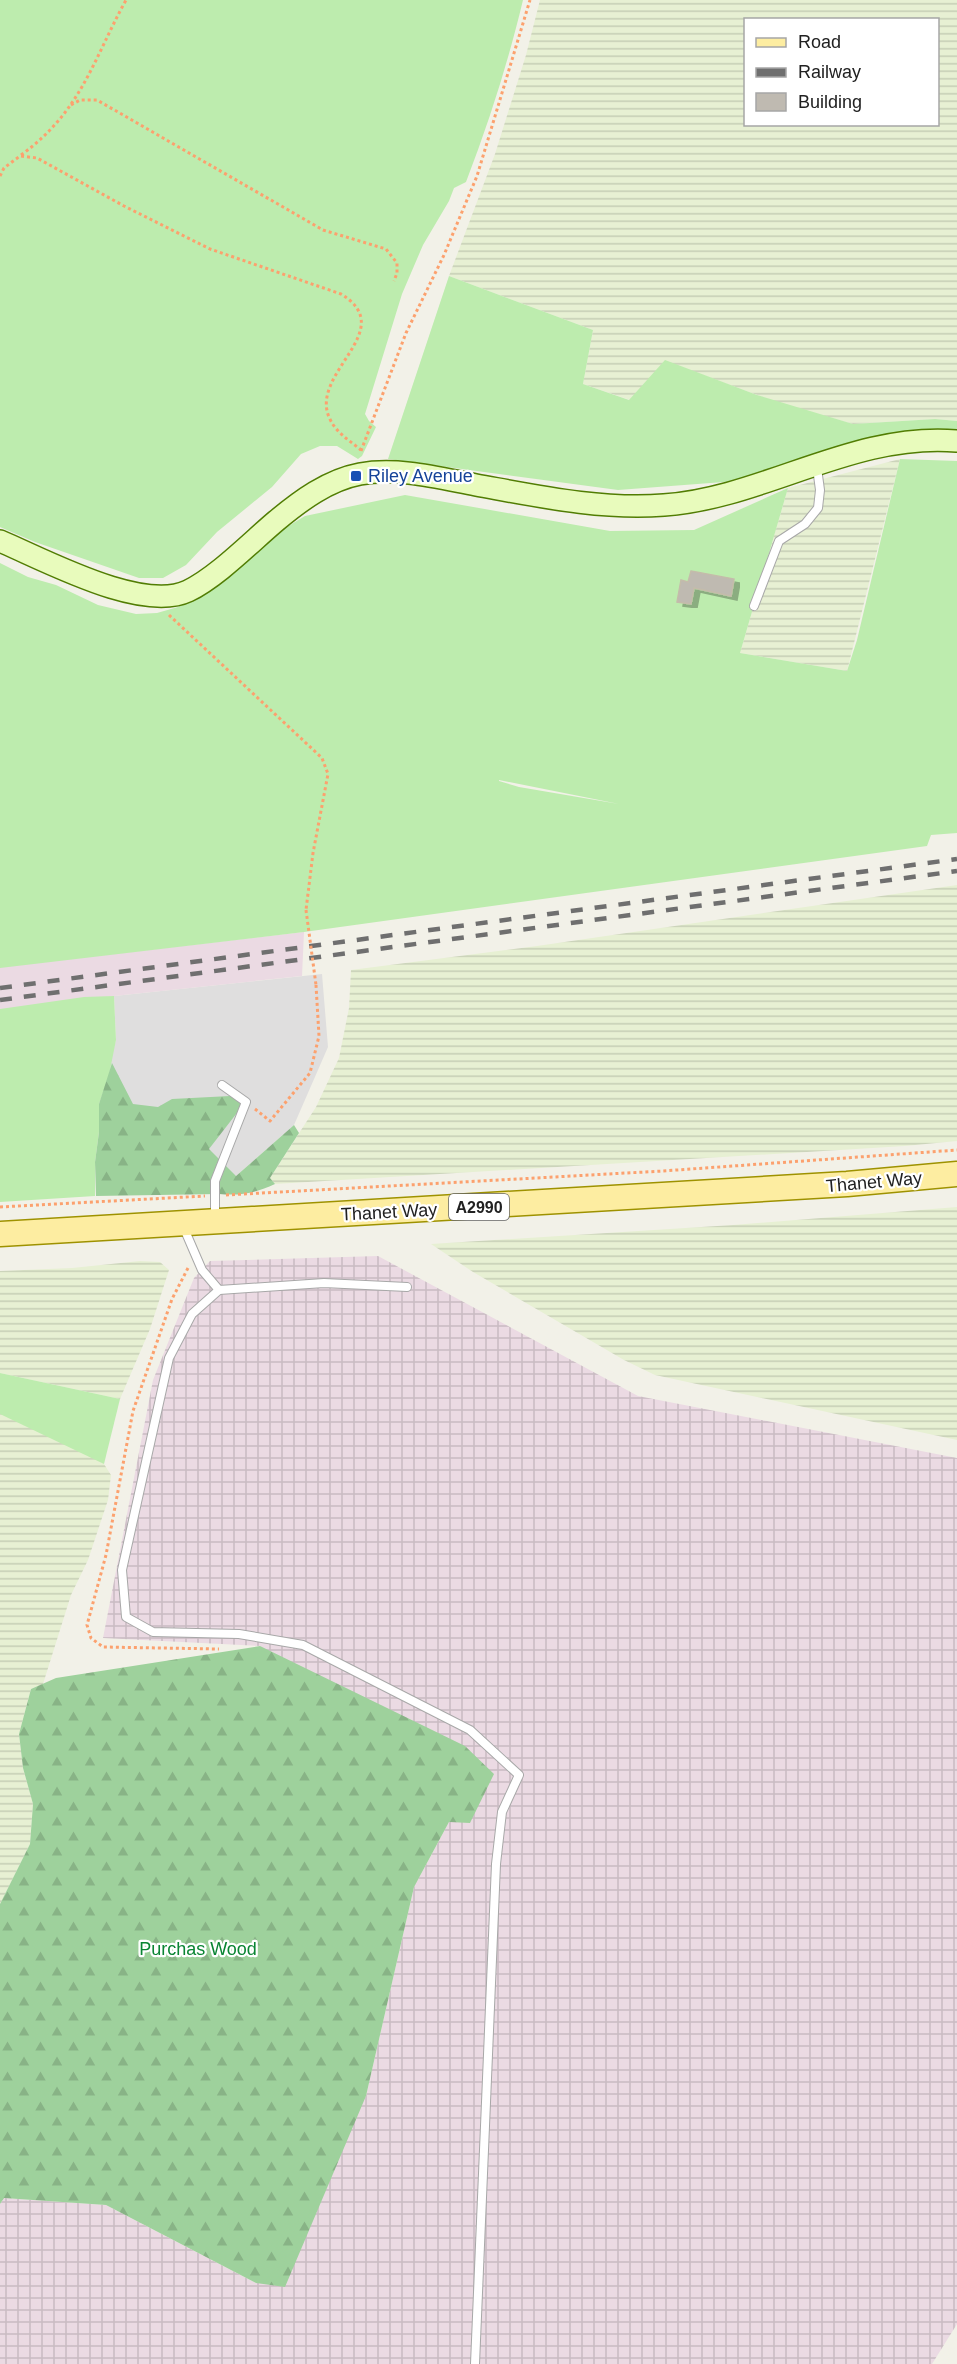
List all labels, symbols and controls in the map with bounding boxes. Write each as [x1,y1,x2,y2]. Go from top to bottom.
legend [744,18,939,126]
text: Road [798,32,841,52]
text: Railway [798,62,861,82]
text: Building [798,92,862,112]
place label: Riley Avenue [368,466,473,486]
marker: Riley Avenue [349,469,363,483]
street label: Thanet Way [825,1168,923,1196]
road number: A2990 [449,1194,509,1220]
street label: Thanet Way [340,1199,438,1225]
park label: Purchas Wood [139,1939,257,1959]

